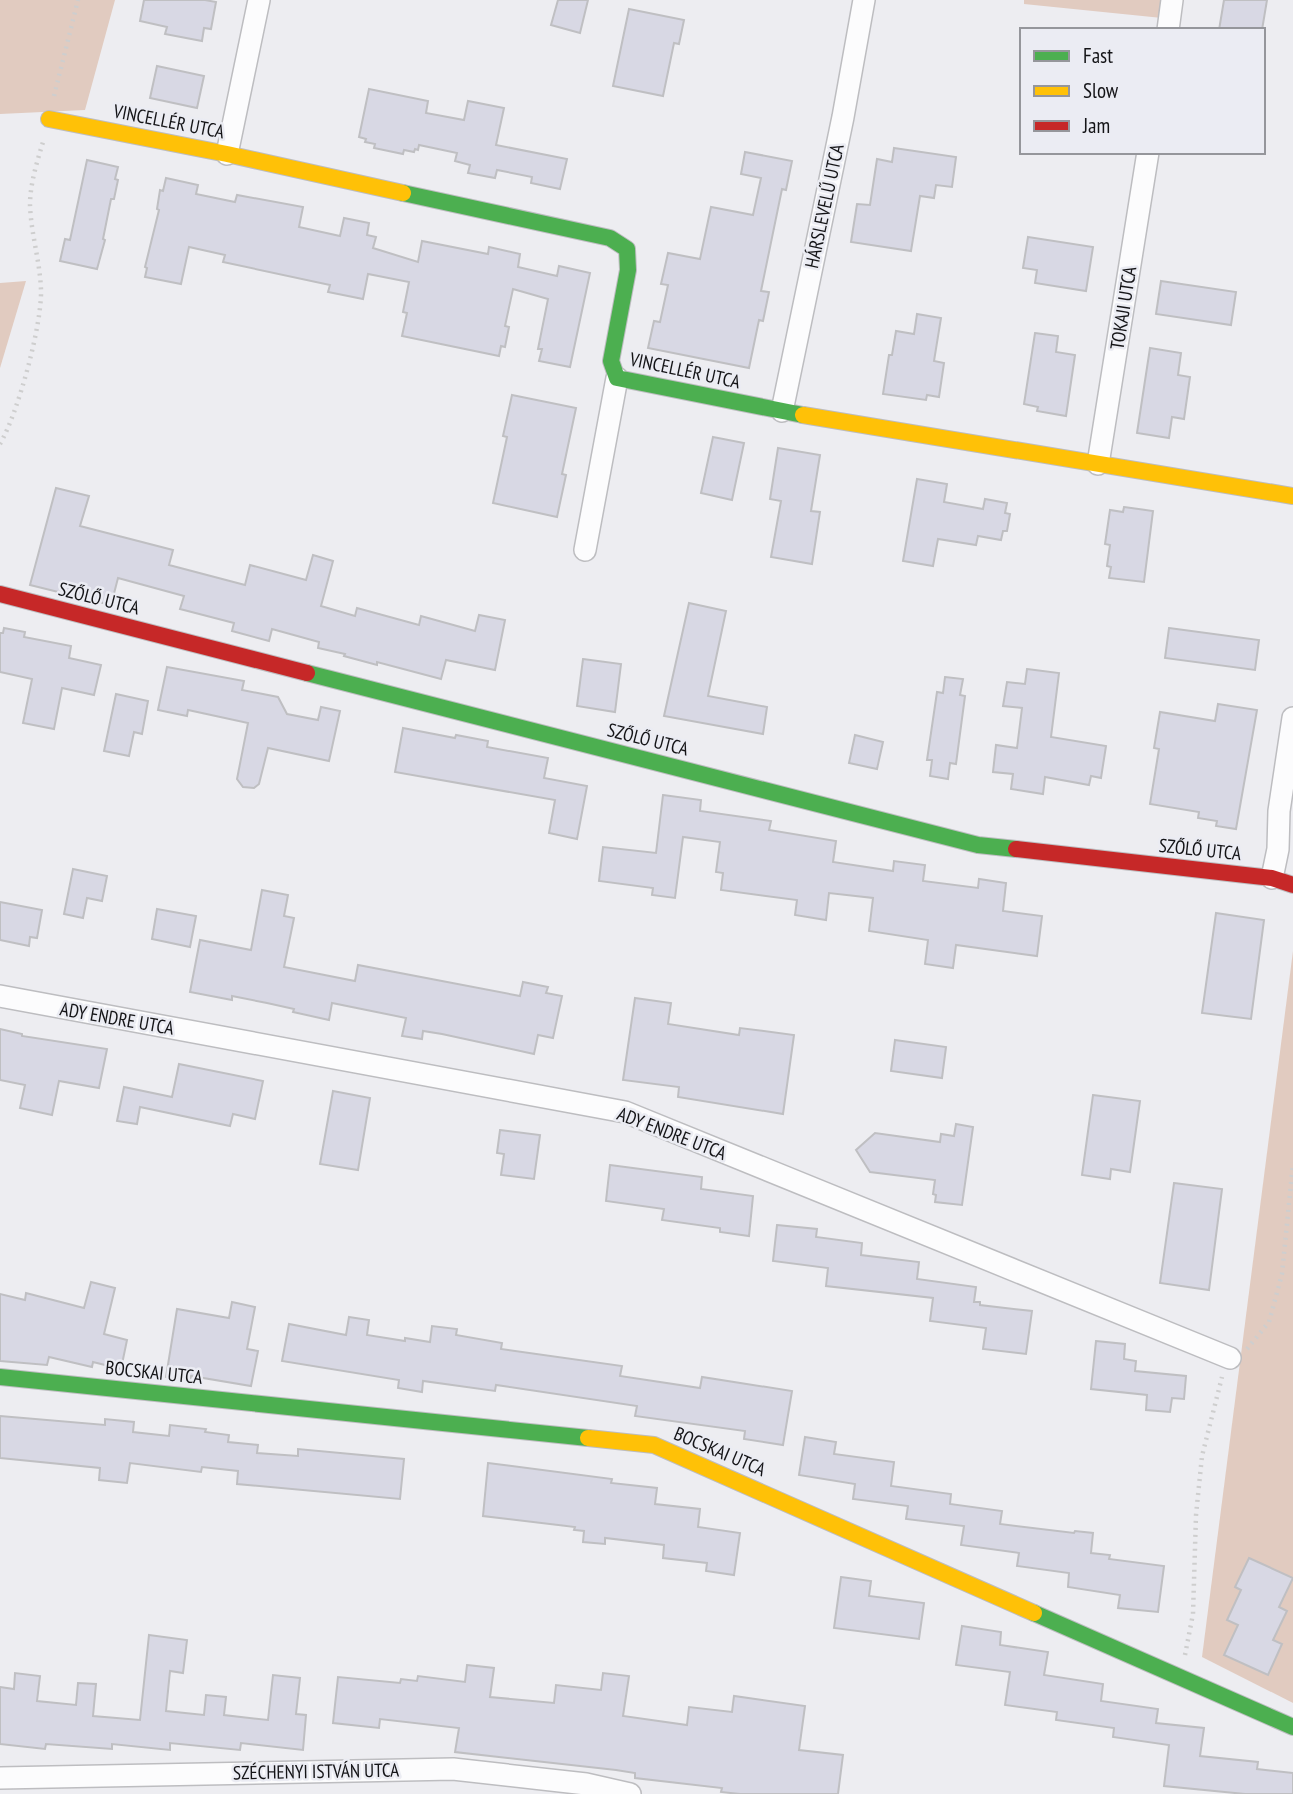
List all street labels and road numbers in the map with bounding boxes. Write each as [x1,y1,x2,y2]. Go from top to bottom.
street label: VINCELLÉR UTCA [111,98,226,143]
street label: HÁRSLEVELŰ UTCA [799,142,849,270]
street label: TOKAJI UTCA [1105,265,1141,351]
street label: VINCELLÉR UTCA [627,346,742,393]
street label: SZŐLŐ UTCA [56,576,142,620]
street label: SZŐLŐ UTCA [605,717,691,761]
street label: SZŐLŐ UTCA [1158,833,1242,865]
street label: ADY ENDRE UTCA [58,996,176,1040]
street label: ADY ENDRE UTCA [614,1101,730,1165]
street label: BOCSKAI UTCA [104,1355,204,1389]
street label: BOCSKAI UTCA [670,1421,770,1481]
street label: SZÉCHENYI ISTVÁN UTCA [233,1758,399,1784]

